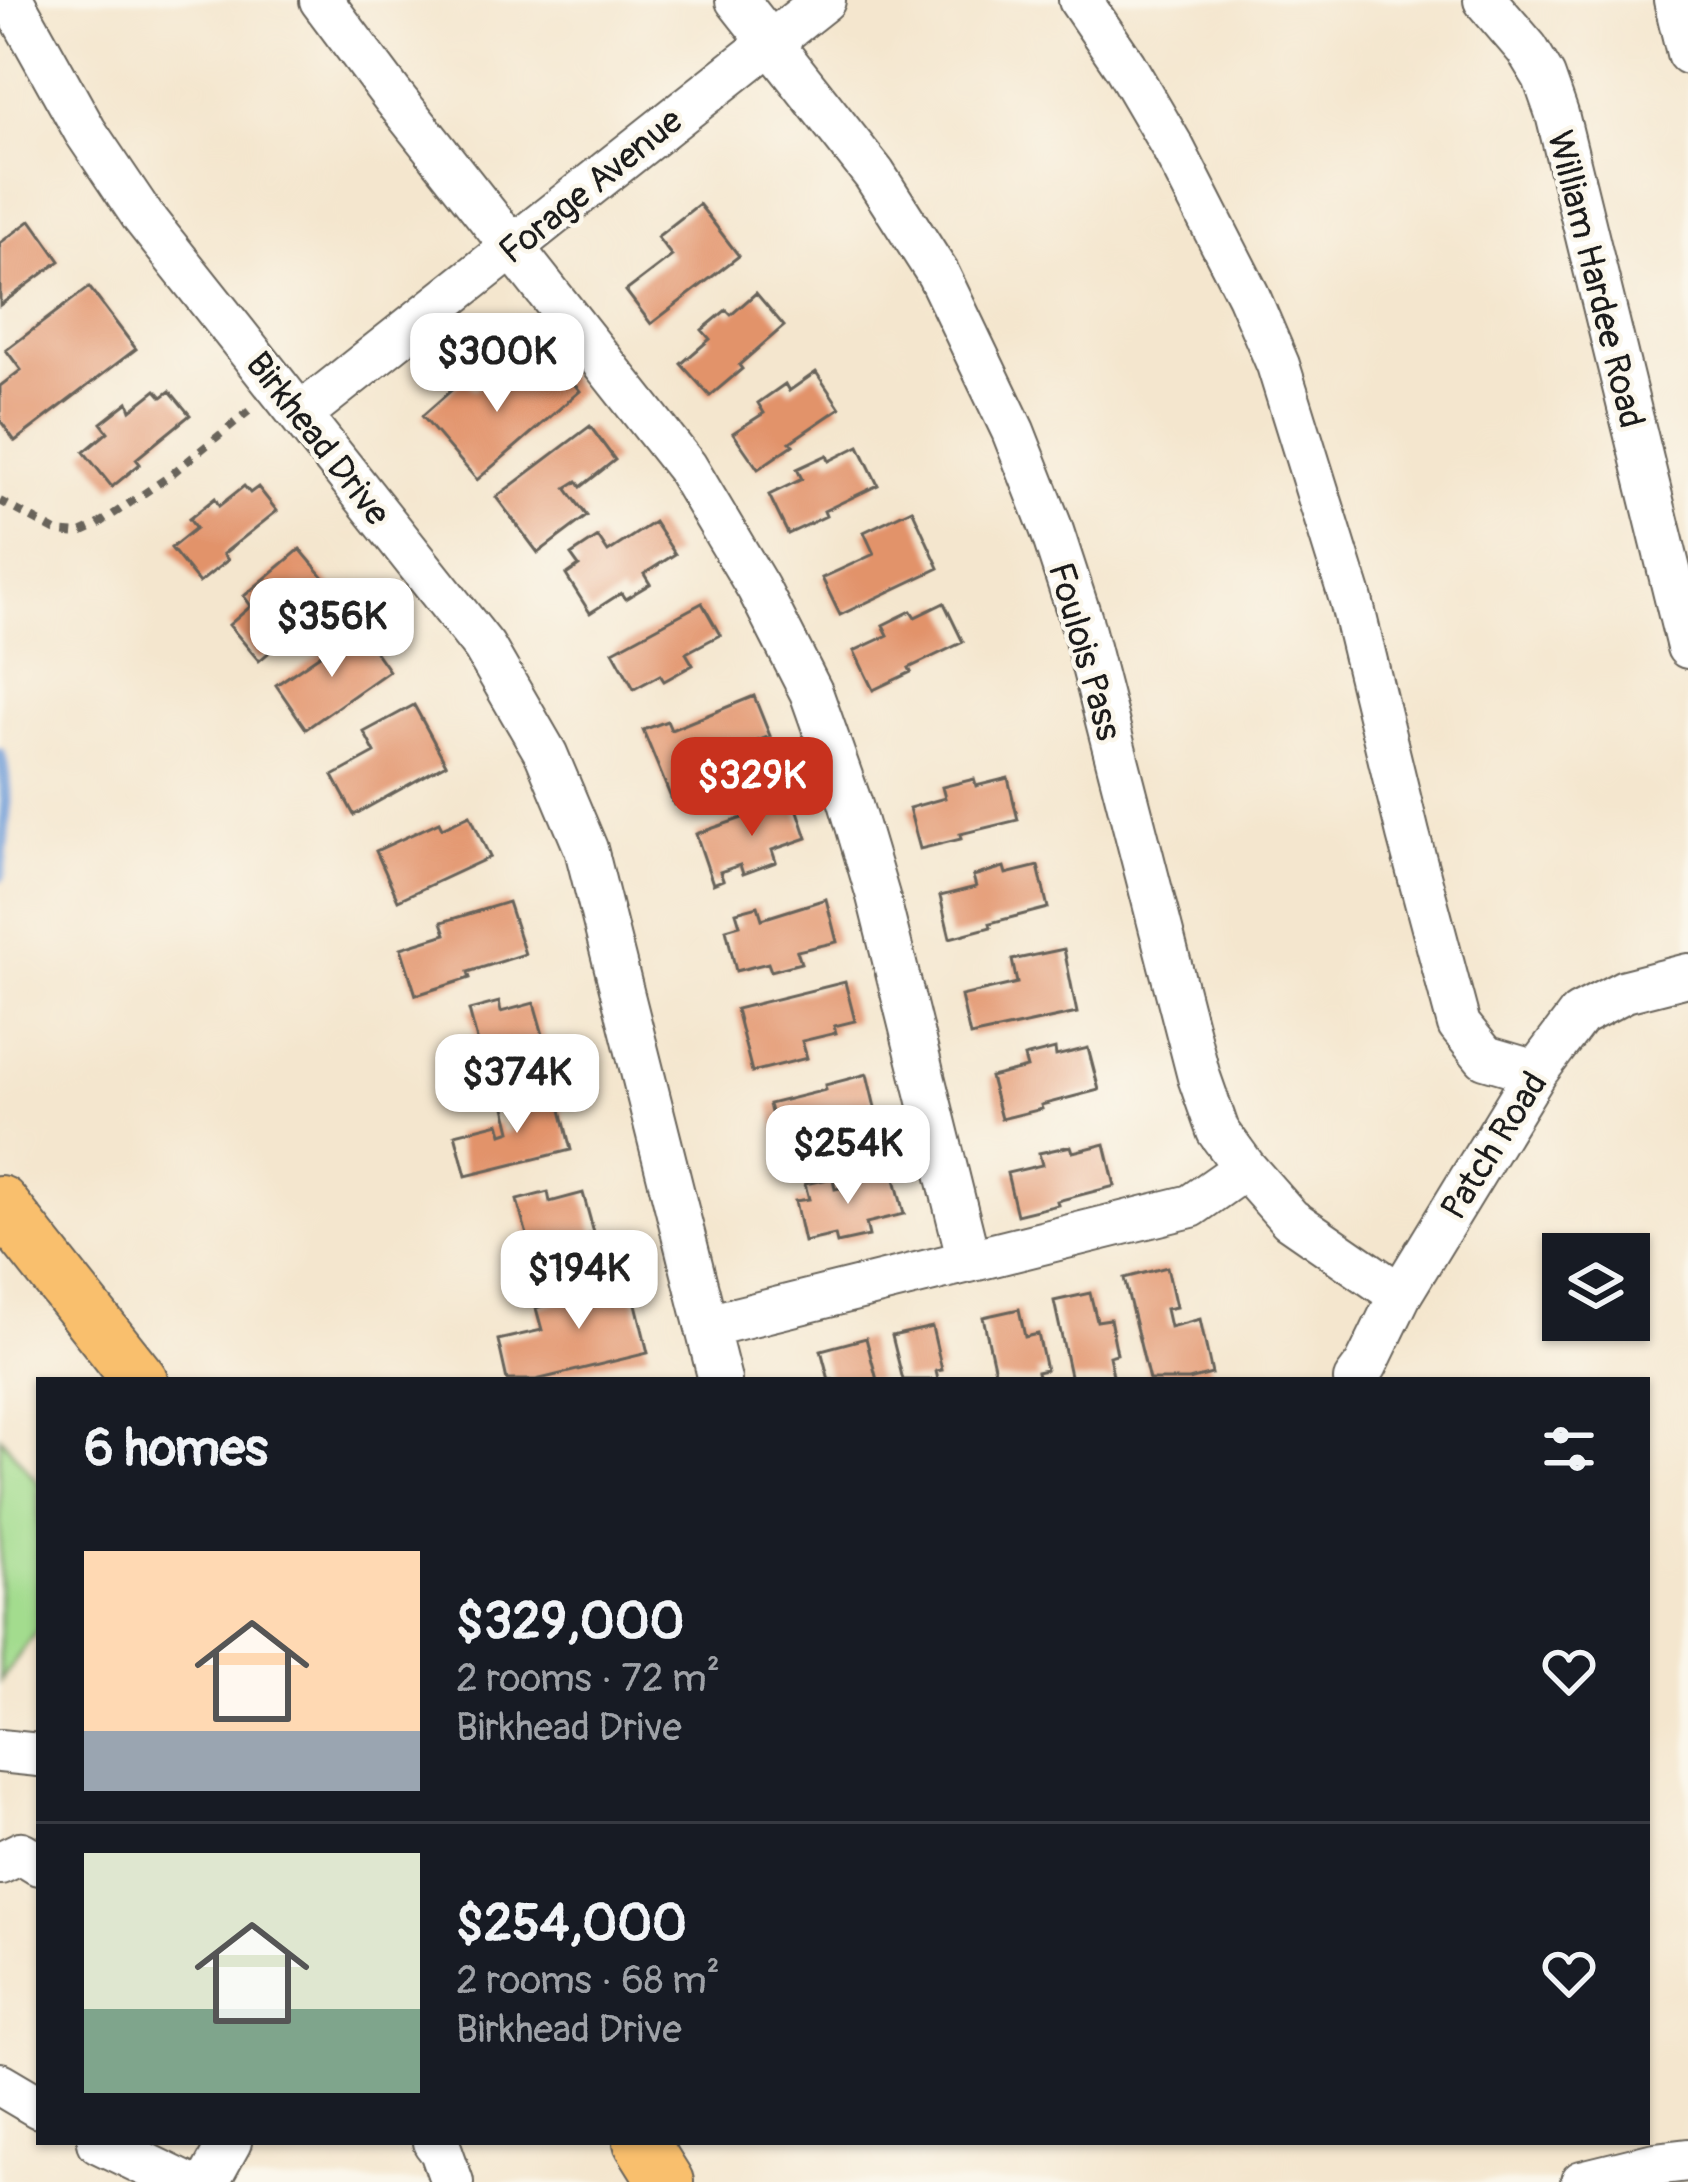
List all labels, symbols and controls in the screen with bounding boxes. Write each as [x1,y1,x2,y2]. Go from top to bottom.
street label: Forage Avenue [490,98,692,274]
street label: William Hardee Road [1537,126,1654,433]
pin: $300K [413,313,581,415]
text: $300K [437,327,557,376]
street label: Birkhead Drive [236,343,400,535]
street label: Foulois Pass [1038,557,1131,746]
pin: $356K [248,578,416,680]
text: $356K [277,592,387,641]
pin: $329K [668,737,836,839]
text: $329K [698,751,806,800]
pin: $374K [433,1034,601,1136]
text: $374K [462,1048,572,1097]
street label: Patch Road [1431,1063,1557,1228]
pin: $254K [764,1105,932,1207]
text: $254K [793,1119,903,1168]
pin: $194K [495,1230,663,1332]
map controls [1542,1233,1650,1341]
button: layers [1542,1233,1650,1341]
text: $194K [528,1244,630,1293]
icon: filters [1536,1416,1602,1482]
text: 6 homes [84,1417,268,1481]
text: $329,000 [456,1590,684,1654]
icon: home [180,1599,324,1743]
icon: heart [1536,1638,1602,1704]
text: 2 rooms · 72 m² [456,1654,720,1703]
text: Birkhead Drive [456,1703,682,1752]
text: $254,000 [456,1892,687,1956]
icon: home [180,1901,324,2045]
icon: heart [1536,1940,1602,2006]
text: 2 rooms · 68 m² [456,1956,720,2005]
text: Birkhead Drive [456,2005,682,2054]

